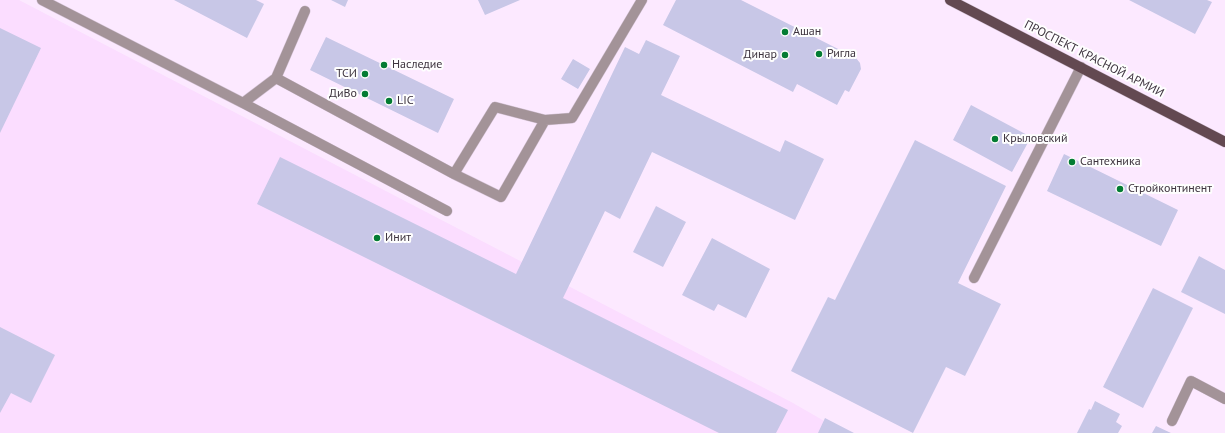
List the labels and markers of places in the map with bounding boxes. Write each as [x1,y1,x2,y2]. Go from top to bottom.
place label: Ашан [793,25,821,39]
marker: Ашан [780,27,790,37]
place label: Ригла [827,47,856,61]
place label: Динар [743,48,777,62]
marker: Ригла [814,49,824,59]
marker: Динар [780,50,790,60]
place label: Наследие [392,58,442,72]
marker: Наследие [379,60,389,70]
place label: ТСИ [336,67,357,81]
marker: ТСИ [360,69,370,79]
place label: ДиВо [329,87,357,101]
marker: ДиВо [360,89,370,99]
place label: LIC [397,94,414,108]
marker: LIC [384,96,394,106]
place label: Крыловский [1003,132,1067,146]
marker: Крыловский [990,134,1000,144]
place label: Сантехника [1080,155,1141,169]
marker: Сантехника [1067,157,1077,167]
place label: Стройконтинент [1128,182,1212,196]
marker: Стройконтинент [1115,184,1125,194]
place label: Инит [385,231,411,245]
marker: Инит [372,233,382,243]

